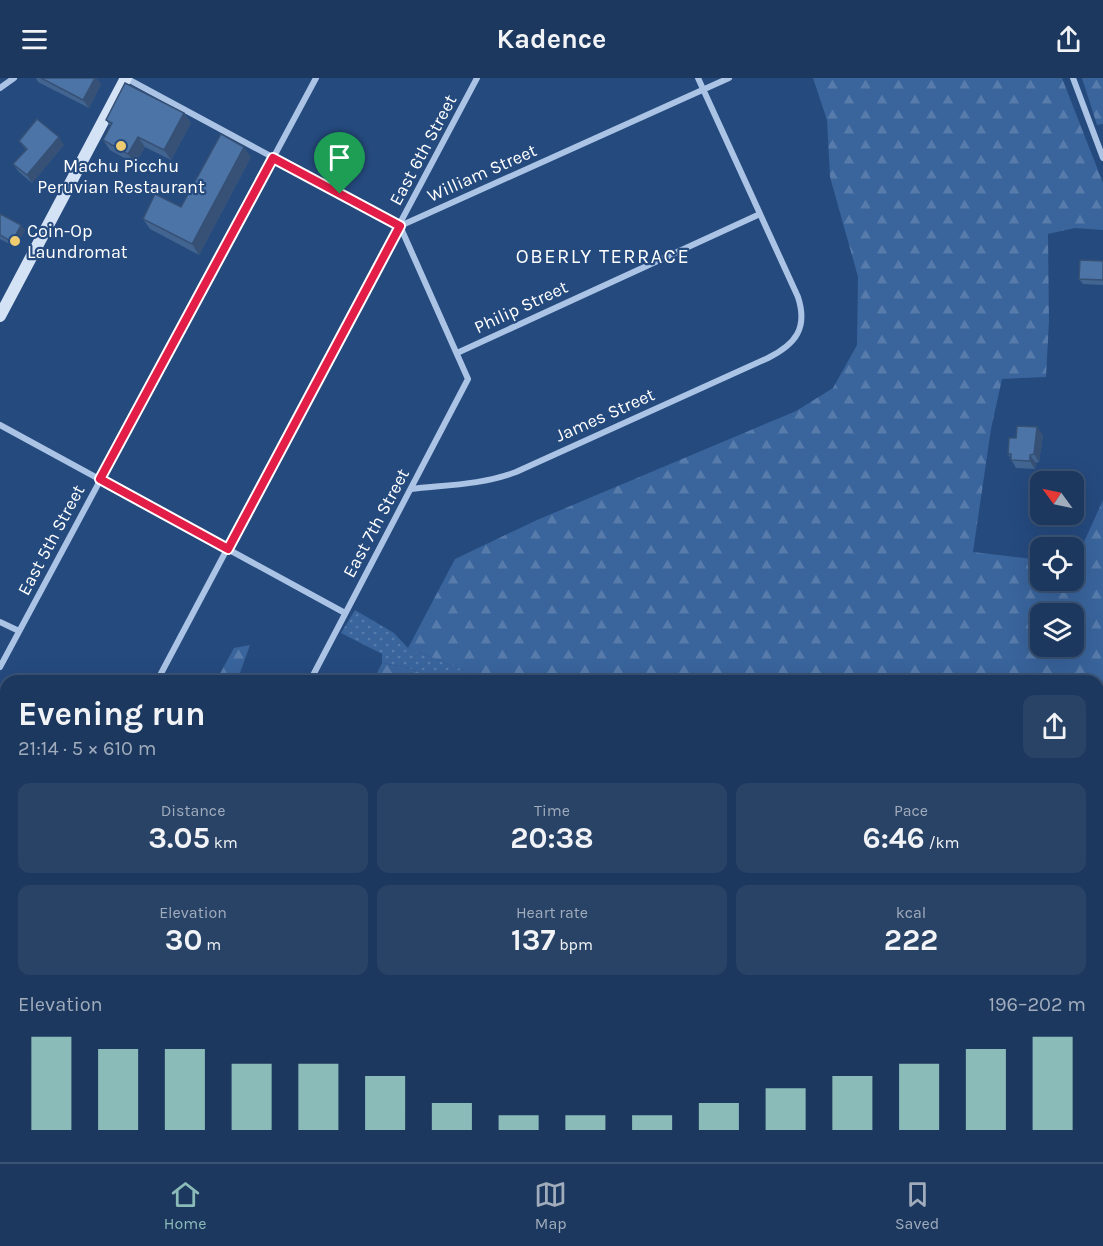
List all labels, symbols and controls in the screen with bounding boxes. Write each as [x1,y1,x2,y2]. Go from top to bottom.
icon: menu [18,23,51,56]
text: Kadence [497,23,606,55]
icon: share [1052,23,1085,56]
street label: East 6th Street [385,91,461,209]
pin [314,132,365,194]
marker: Machu Picchu Peruvian Restaurant [114,139,128,153]
street label: William Street [424,139,540,207]
icon: arrive [323,141,356,174]
place label: Machu Picchu Peruvian Restaurant [37,155,205,198]
place label: Coin-Op Laundromat [27,220,128,263]
marker: Coin-Op Laundromat [8,234,22,248]
district label: OBERLY TERRACE [516,245,690,268]
street label: Philip Street [471,276,572,338]
street label: James Street [552,383,658,447]
street label: East 7th Street [338,465,414,581]
north arrow [1030,471,1084,525]
map controls [1030,471,1084,657]
street label: East 5th Street [13,481,89,599]
button: locate [1030,537,1084,591]
button: layers [1030,603,1084,657]
text: Evening run [18,695,206,733]
button: share [1023,695,1086,758]
text: 21:14 · 5 × 610 m [18,737,156,760]
text: Distance [161,801,225,820]
text: Time [534,801,570,820]
text: Pace [894,801,928,820]
text: 3.05 [148,820,210,856]
text: 20:38 [510,820,594,856]
text: 6:46 [862,820,925,856]
text: km [210,833,238,852]
text: /km [925,833,960,852]
text: Elevation [159,903,227,922]
text: Heart rate [516,903,588,922]
text: kcal [896,903,926,922]
text: 30 [165,922,202,958]
text: 137 [511,922,555,958]
text: 222 [884,922,938,958]
text: m [202,935,221,954]
text: bpm [555,935,593,954]
text: Elevation [18,993,103,1016]
text: 196–202 m [988,993,1086,1016]
tab: Home [164,1178,206,1233]
tab: Map [534,1178,567,1233]
tab: Saved [895,1178,939,1233]

